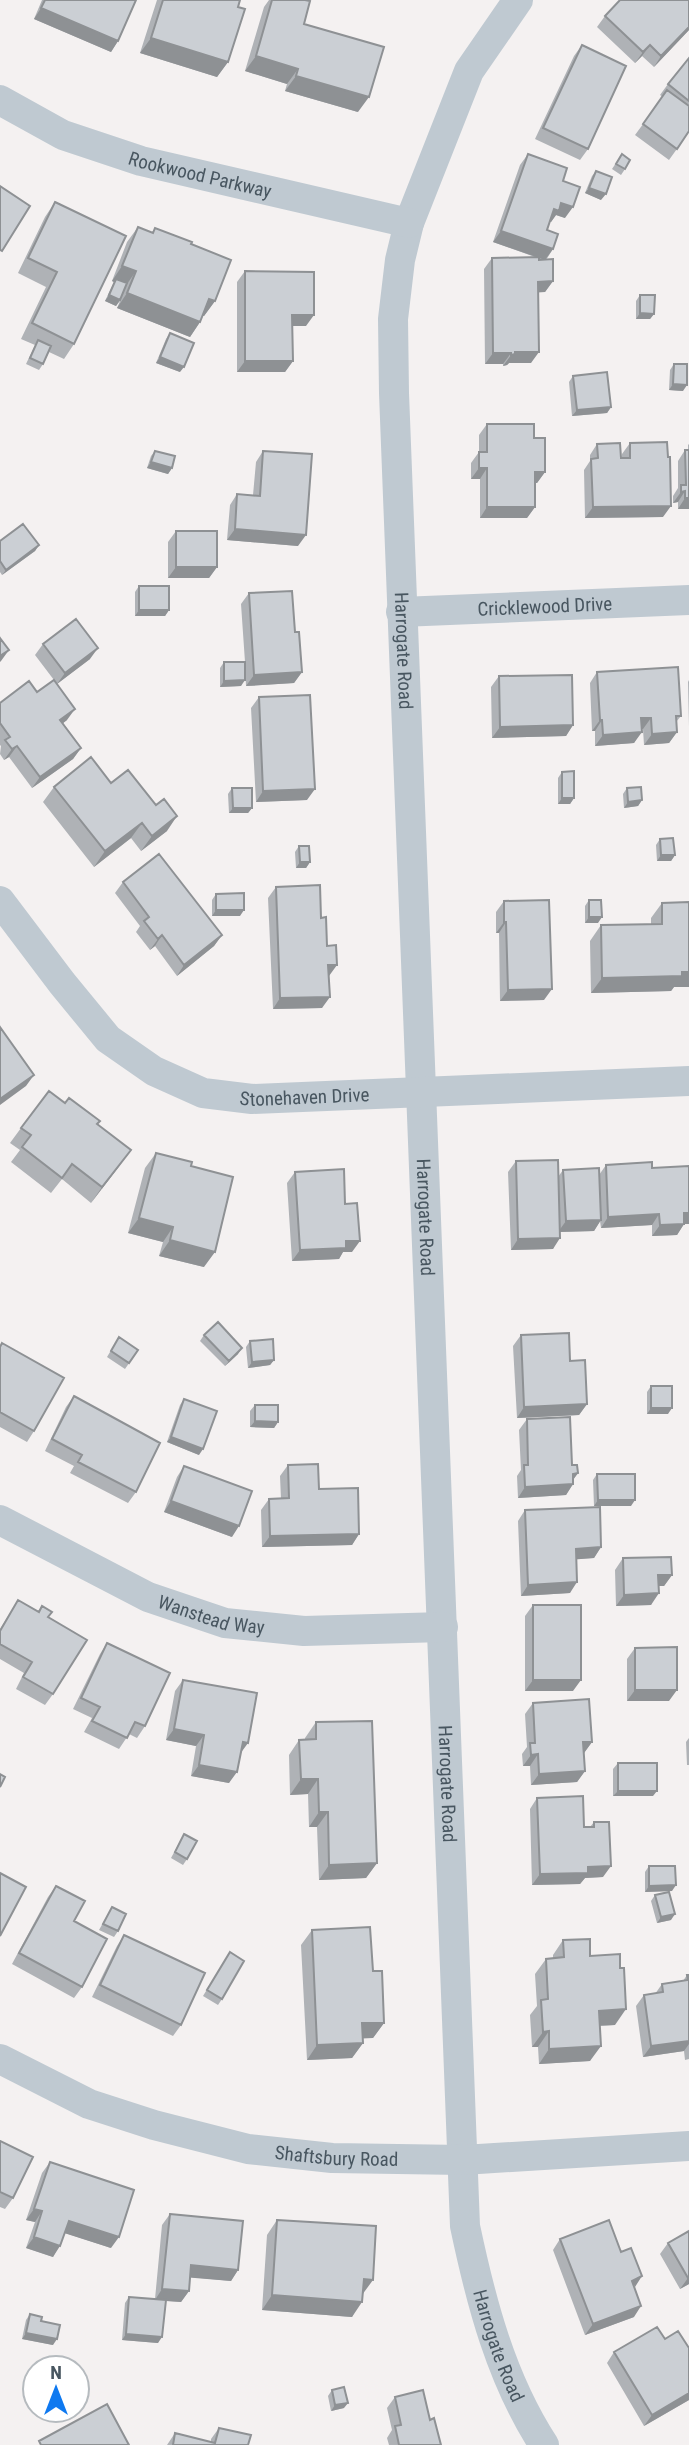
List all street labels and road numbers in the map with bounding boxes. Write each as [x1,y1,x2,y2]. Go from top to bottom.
street label: Rookwood Parkway [125,147,274,203]
street label: Harrogate Road [390,592,417,710]
street label: Cricklewood Drive [477,592,613,621]
street label: Stonehaven Drive [238,1083,370,1111]
street label: Harrogate Road [412,1158,439,1276]
street label: Wanstead Way [155,1590,266,1639]
street label: Harrogate Road [434,1725,461,1843]
street label: Shaftsbury Road [274,2141,398,2171]
street label: Harrogate Road [468,2287,529,2406]

